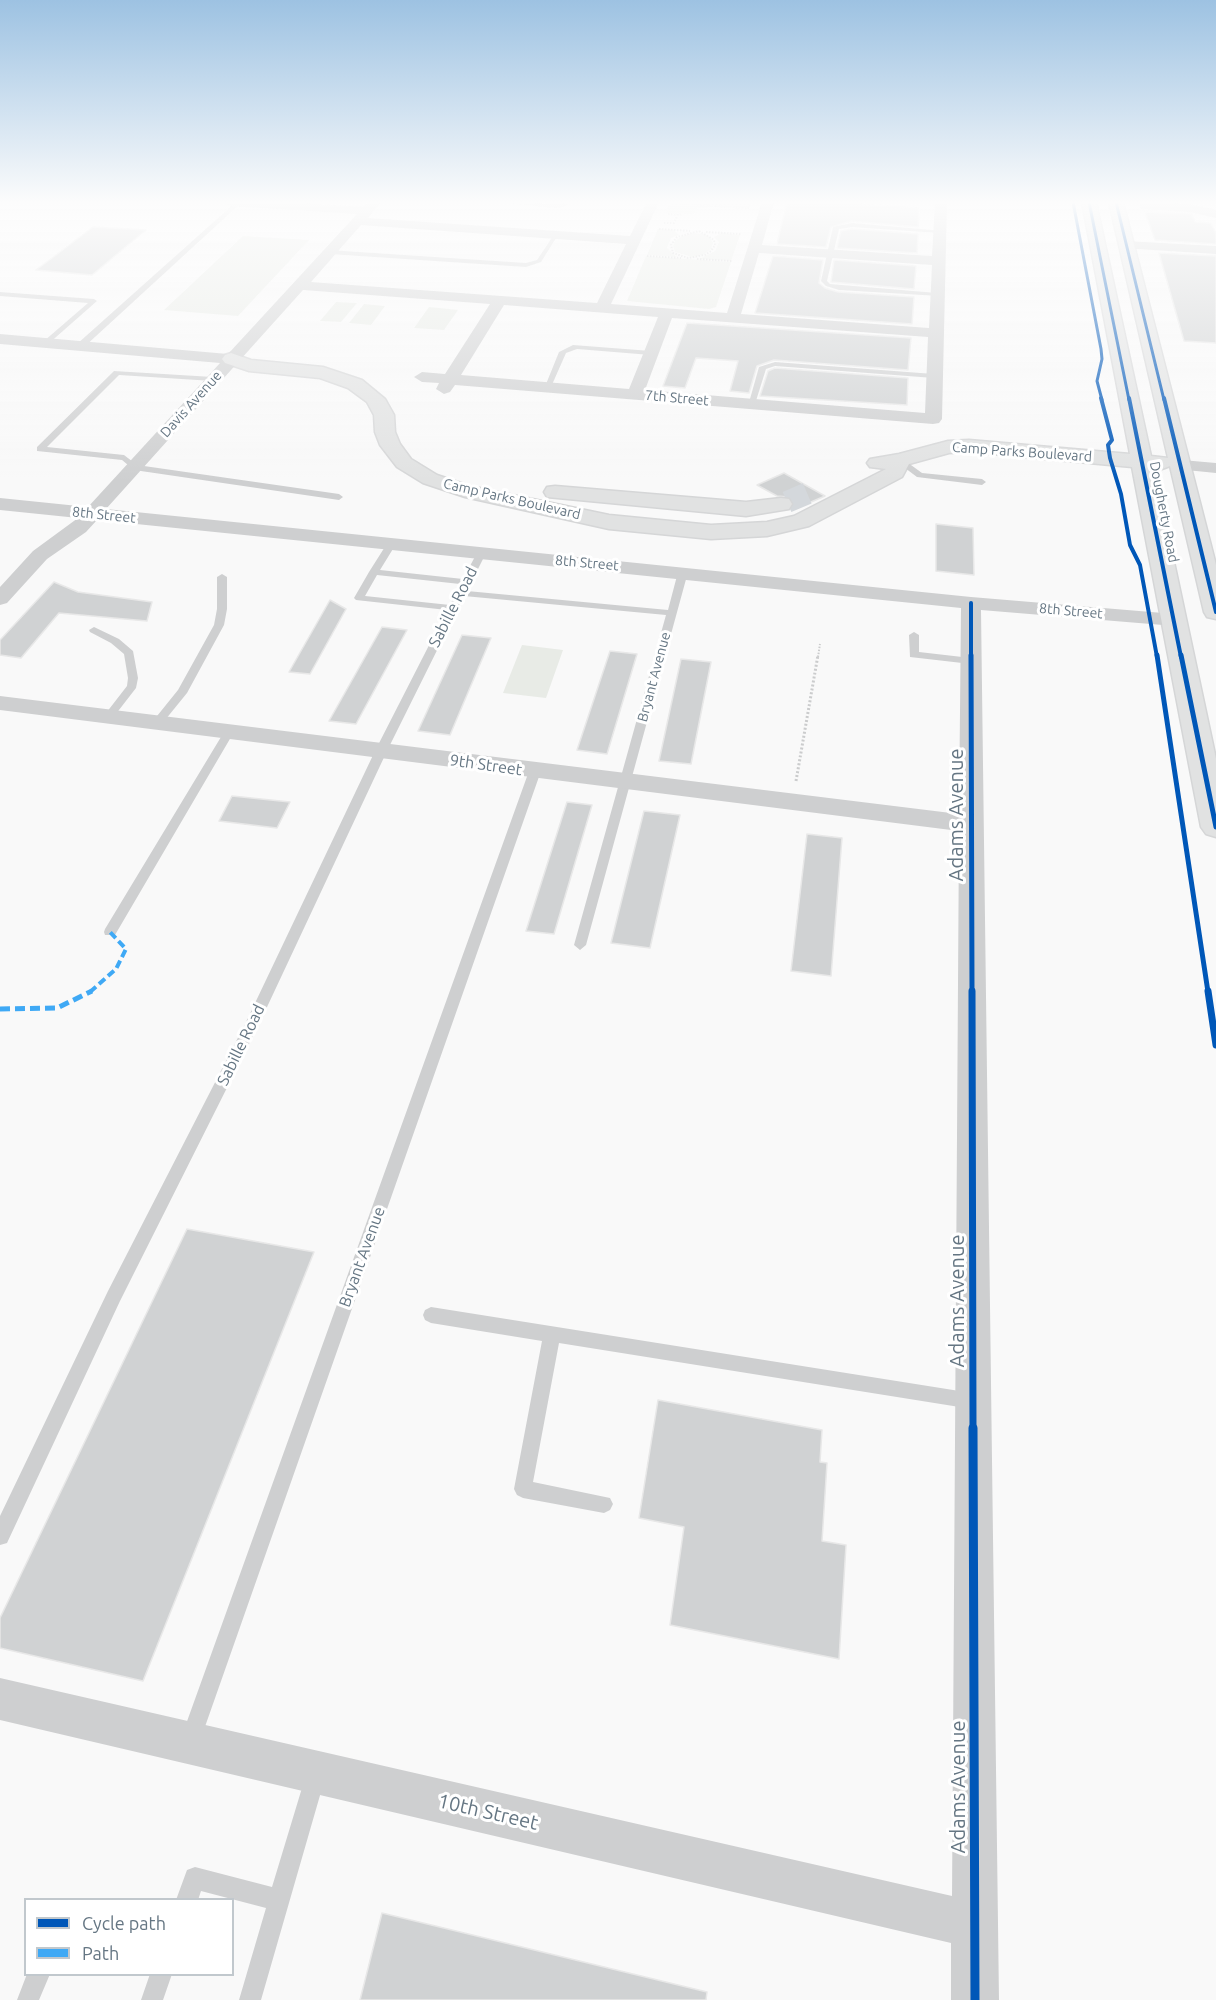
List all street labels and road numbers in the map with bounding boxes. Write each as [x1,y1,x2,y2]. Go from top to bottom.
street label: Davis Avenue [157,367,225,441]
street label: 7th Street [645,387,709,409]
street label: Camp Parks Boulevard [951,439,1093,465]
street label: Dougherty Road [1146,460,1182,564]
street label: Camp Parks Boulevard [442,475,582,523]
street label: 8th Street [71,503,137,527]
street label: 8th Street [555,552,619,574]
street label: Sabille Road [425,564,481,650]
street label: 8th Street [1039,600,1103,622]
street label: Bryant Avenue [634,630,674,724]
street label: Adams Avenue [944,749,968,881]
street label: 9th Street [449,750,523,780]
street label: Sabille Road [213,1001,269,1089]
street label: Bryant Avenue [335,1204,389,1310]
street label: Adams Avenue [945,1235,969,1367]
street label: Adams Avenue [946,1721,970,1853]
street label: 10th Street [435,1789,541,1835]

